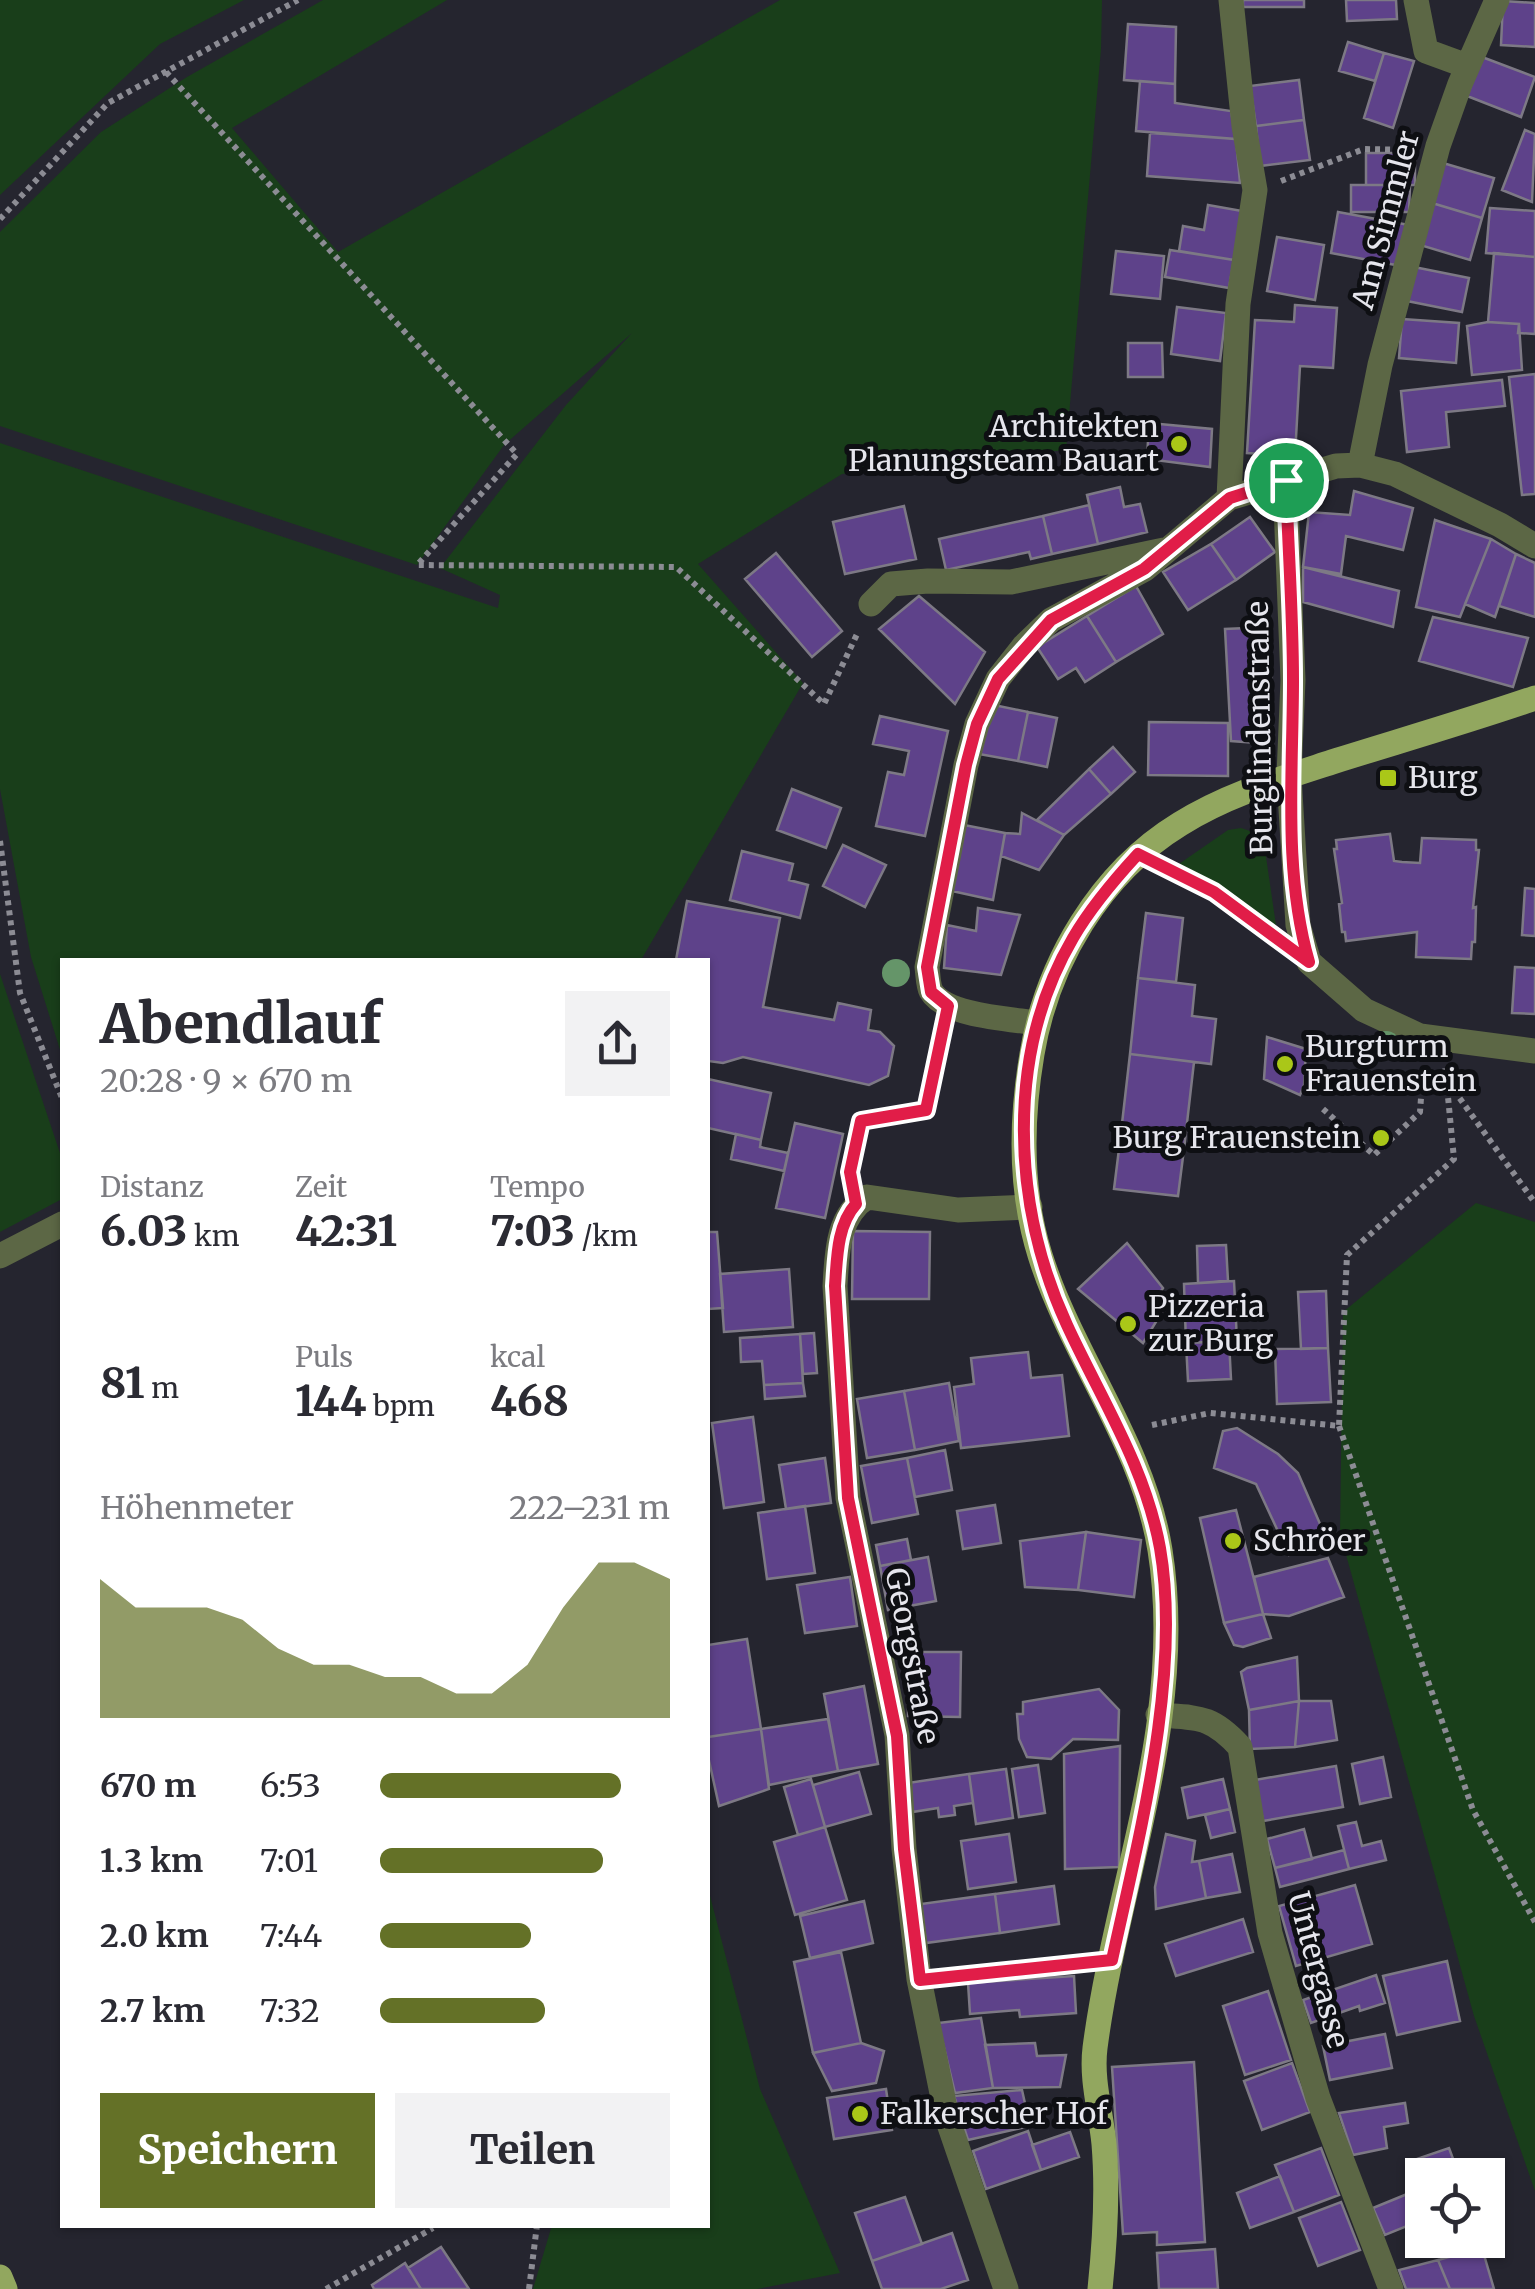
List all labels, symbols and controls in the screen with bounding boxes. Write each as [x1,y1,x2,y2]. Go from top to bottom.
street label: Am Simmler [1343,126,1427,314]
place label: Architekten Planungsteam Bauart [848,407,1159,479]
marker: Architekten Planungsteam Bauart [1168,433,1190,455]
pin [1244,438,1329,523]
icon: arrive [1259,453,1314,508]
street label: Burglindenstraße [1238,601,1280,855]
place label: Burg [1408,758,1478,796]
marker: Burg [1377,767,1399,789]
text: Abendlauf [100,989,382,1058]
button: share [565,991,670,1096]
place label: Burgturm Frauenstein [1305,1027,1477,1099]
marker: Burgturm Frauenstein [1274,1053,1296,1075]
text: 20:28 · 9 × 670 m [100,1061,352,1101]
place label: Burg Frauenstein [1113,1118,1361,1156]
marker: Burg Frauenstein [1370,1127,1392,1149]
text: Distanz [100,1169,204,1205]
text: Zeit [295,1169,347,1205]
text: Tempo [490,1169,585,1205]
text: 6.03 [100,1205,187,1257]
text: 42:31 [295,1205,397,1257]
text: 7:03 [490,1205,575,1257]
text: km [187,1218,240,1254]
text: /km [575,1218,638,1254]
place label: Pizzeria zur Burg [1148,1287,1273,1359]
marker: Pizzeria zur Burg [1117,1313,1139,1335]
text: Puls [295,1339,353,1375]
text: kcal [490,1339,545,1375]
text: 81 [100,1357,145,1409]
text: m [145,1370,179,1406]
text: 144 [295,1375,366,1427]
text: 468 [490,1375,569,1427]
text: bpm [366,1388,435,1424]
text: Höhenmeter [100,1488,294,1528]
text: 222–231 m [509,1488,670,1528]
place label: Schröer [1253,1521,1366,1559]
marker: Schröer [1222,1530,1244,1552]
street label: Georgstraße [877,1565,949,1747]
text: 670 m [100,1766,196,1806]
text: 6:53 [260,1766,321,1806]
text: 1.3 km [100,1841,203,1881]
text: 7:01 [260,1841,318,1881]
street label: Untergasse [1280,1887,1358,2052]
text: 2.0 km [100,1916,209,1956]
text: 7:44 [260,1916,322,1956]
text: 2.7 km [100,1991,205,2031]
text: 7:32 [260,1991,320,2031]
button: Speichern [100,2093,375,2208]
button: Teilen [395,2093,670,2208]
place label: Falkerscher Hof [880,2094,1109,2132]
marker: Falkerscher Hof [849,2103,871,2125]
map controls [1405,2158,1505,2258]
button: locate [1405,2158,1505,2258]

